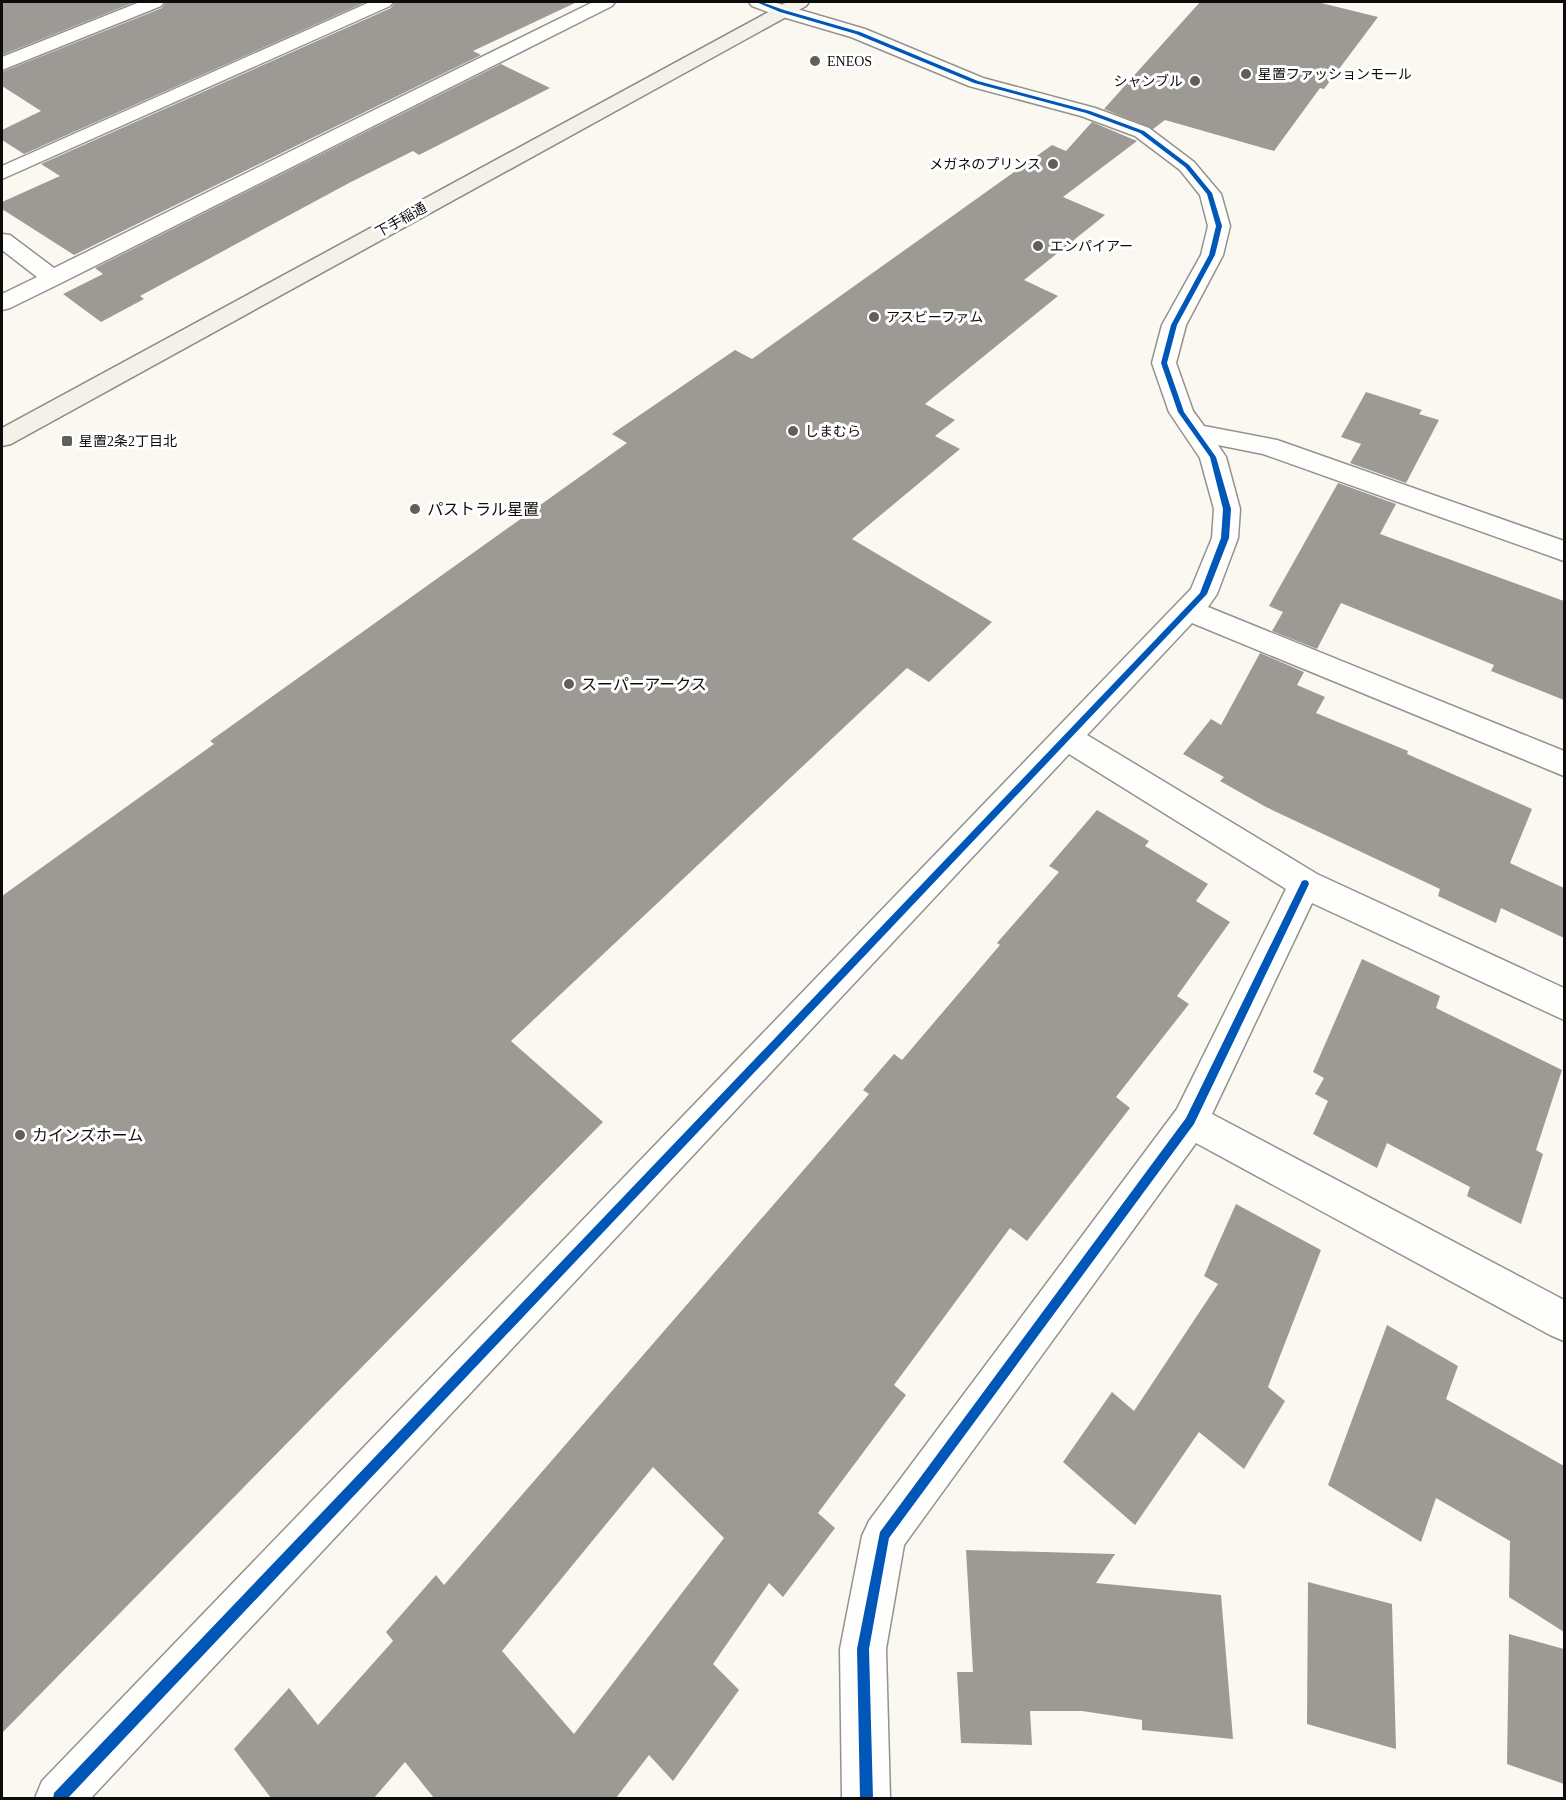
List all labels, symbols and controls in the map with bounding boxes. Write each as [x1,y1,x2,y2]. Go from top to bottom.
marker: ENEOS [808,54,822,68]
place label: ENEOS [827,54,872,69]
marker: 星置ファッションモール [1239,67,1253,81]
place label: 星置ファッションモール [1258,67,1412,82]
place label: シャンブル [1113,73,1183,89]
marker: シャンブル [1188,74,1202,88]
place label: メガネのプリンス [929,157,1041,172]
marker: メガネのプリンス [1046,157,1060,171]
street label: 下手稲通 [373,200,429,240]
marker: エンパイアー [1031,239,1045,253]
place label: エンパイアー [1050,239,1133,254]
marker: アスビーファム [867,310,881,324]
place label: アスビーファム [886,310,983,325]
marker: しまむら [786,424,800,438]
place label: しまむら [805,424,861,439]
place label: 星置2条2丁目北 [79,433,177,449]
marker: 星置2条2丁目北 [60,434,74,448]
place label: パストラル星置 [427,501,539,518]
marker: パストラル星置 [408,502,422,516]
place label: スーパーアークス [581,676,707,693]
marker: スーパーアークス [562,677,576,691]
place label: カインズホーム [32,1127,143,1144]
marker: カインズホーム [13,1128,27,1142]

